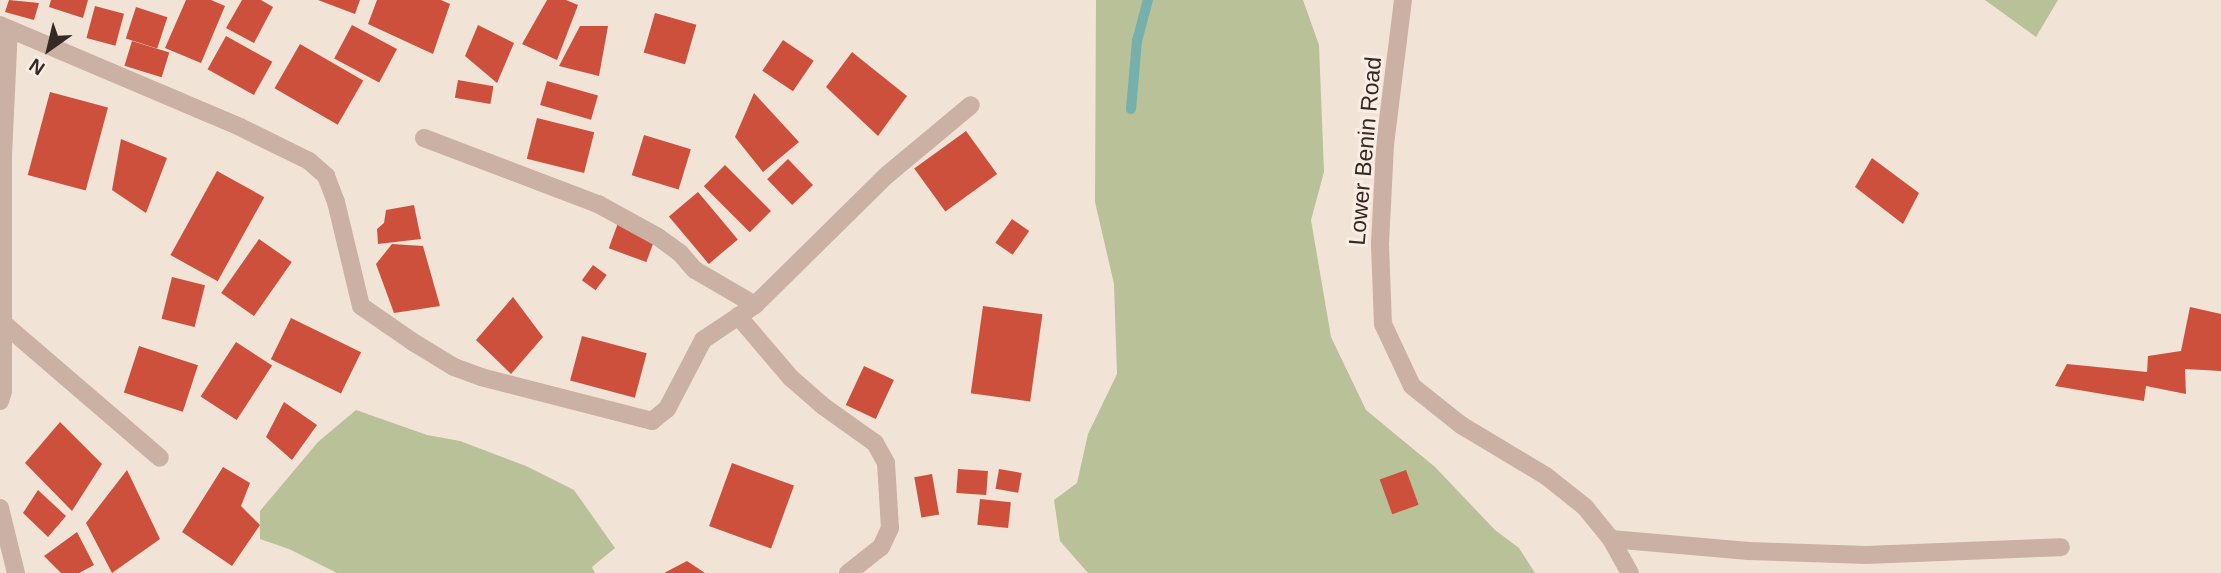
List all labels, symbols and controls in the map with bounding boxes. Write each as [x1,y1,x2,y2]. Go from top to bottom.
north arrow [14,14,84,84]
text: N [25,54,49,79]
street label: Lower Benin Road [1343,56,1387,246]

